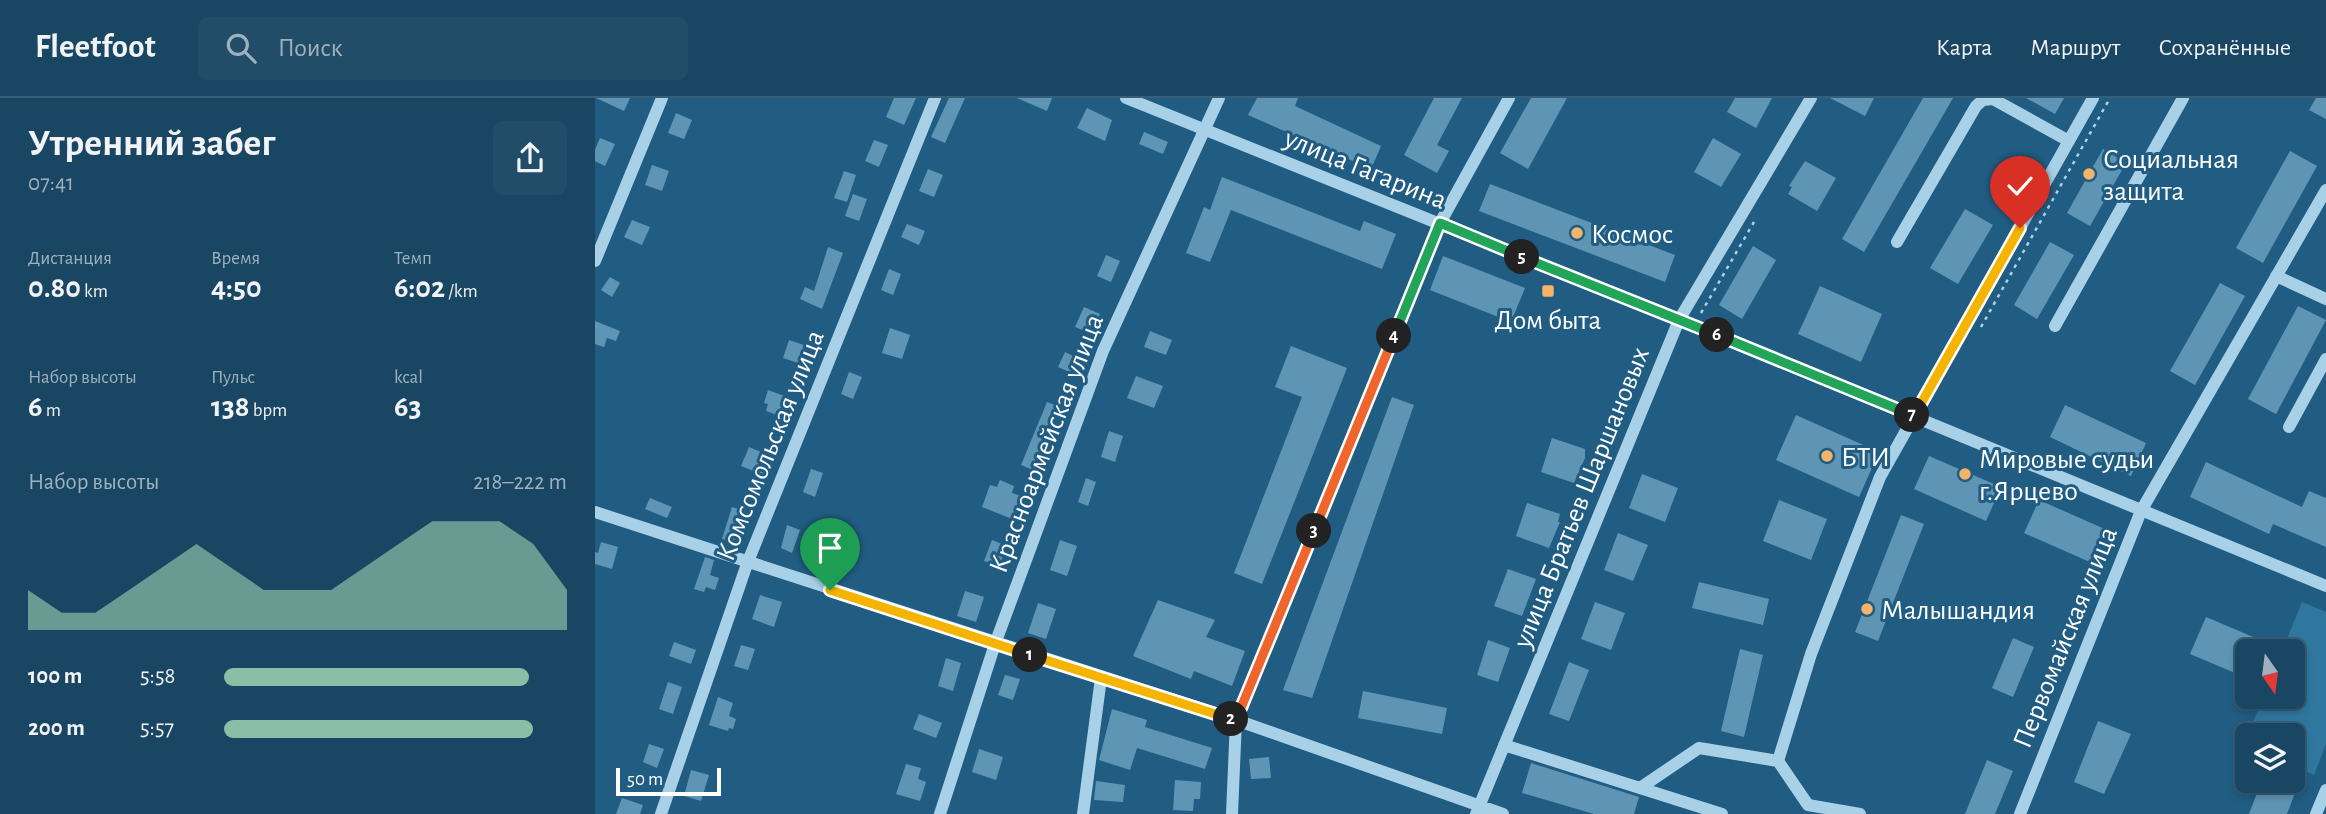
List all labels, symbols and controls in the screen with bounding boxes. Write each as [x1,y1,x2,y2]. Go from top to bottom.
search box [198,17,688,80]
icon: search [222,29,260,67]
text: Fleetfoot [35,31,156,64]
text: Поиск [278,35,343,61]
text: Карта [1936,36,1992,60]
text: Маршрут [2030,36,2120,60]
text: Сохранённые [2158,36,2291,60]
button: share [493,121,567,195]
street label: улица Гагарина [1279,124,1451,215]
text: Утренний забег [28,125,275,163]
place label: Социальная защита [2103,146,2239,206]
pin [1990,156,2050,228]
marker: Социальная защита [2081,166,2097,182]
icon: check [2001,167,2039,205]
text: 07:41 [28,172,74,195]
place label: Космос [1591,221,1673,249]
marker: Космос [1569,225,1585,241]
pin: 5 [1504,240,1539,274]
text: 5 [1517,247,1526,266]
text: Дистанция [28,249,112,268]
text: Время [211,249,260,268]
text: Темп [394,249,432,268]
text: 0.80 [28,273,81,303]
text: 4:50 [211,273,262,303]
text: 6:02 [394,273,445,303]
text: km [81,282,108,301]
text: /km [445,282,478,301]
marker: Дом быта [1540,283,1556,299]
place label: Дом быта [1495,307,1602,335]
street label: Красноармейская улица [985,310,1109,577]
pin: 6 [1699,317,1735,352]
pin: 4 [1377,318,1411,354]
text: 6 [1712,325,1721,344]
street label: Комсомольская улица [712,326,830,565]
text: 4 [1389,326,1398,345]
street label: улица Братьев Шаршановых [1508,343,1655,653]
text: Набор высоты [28,368,137,387]
text: Пульс [211,368,255,387]
text: kcal [394,368,423,387]
text: 6 [28,392,43,422]
text: 138 [211,392,250,422]
text: 63 [394,392,421,422]
pin: 7 [1895,398,1929,432]
text: m [43,401,61,420]
text: bpm [250,401,287,420]
text: 7 [1907,405,1916,424]
place label: БТИ [1841,444,1890,472]
place label: Мировые судьи г.Ярцево [1979,446,2154,506]
marker: БТИ [1819,448,1835,464]
marker: Мировые судьи г.Ярцево [1957,466,1973,482]
text: Набор высоты [28,471,160,494]
text: 218–222 m [473,471,567,494]
pin: 3 [1297,514,1331,548]
pin [800,518,860,590]
text: 3 [1309,521,1318,540]
street label: Первомайская улица [2009,523,2123,752]
icon: arrive [811,529,849,567]
place label: Малышандия [1881,597,2035,625]
marker: Малышандия [1859,601,1875,617]
pin: 1 [1013,638,1047,672]
north arrow [2235,639,2305,709]
map controls [2235,639,2305,793]
text: 1 [1026,645,1033,664]
text: 100 m [28,665,82,688]
text: 5:58 [140,665,175,688]
pin: 2 [1213,702,1249,736]
text: 2 [1226,709,1235,728]
text: 200 m [28,717,85,740]
text: 5:57 [140,717,174,740]
button: layers [2235,723,2305,793]
scale bar [616,765,721,797]
text: 50 m [627,770,663,789]

